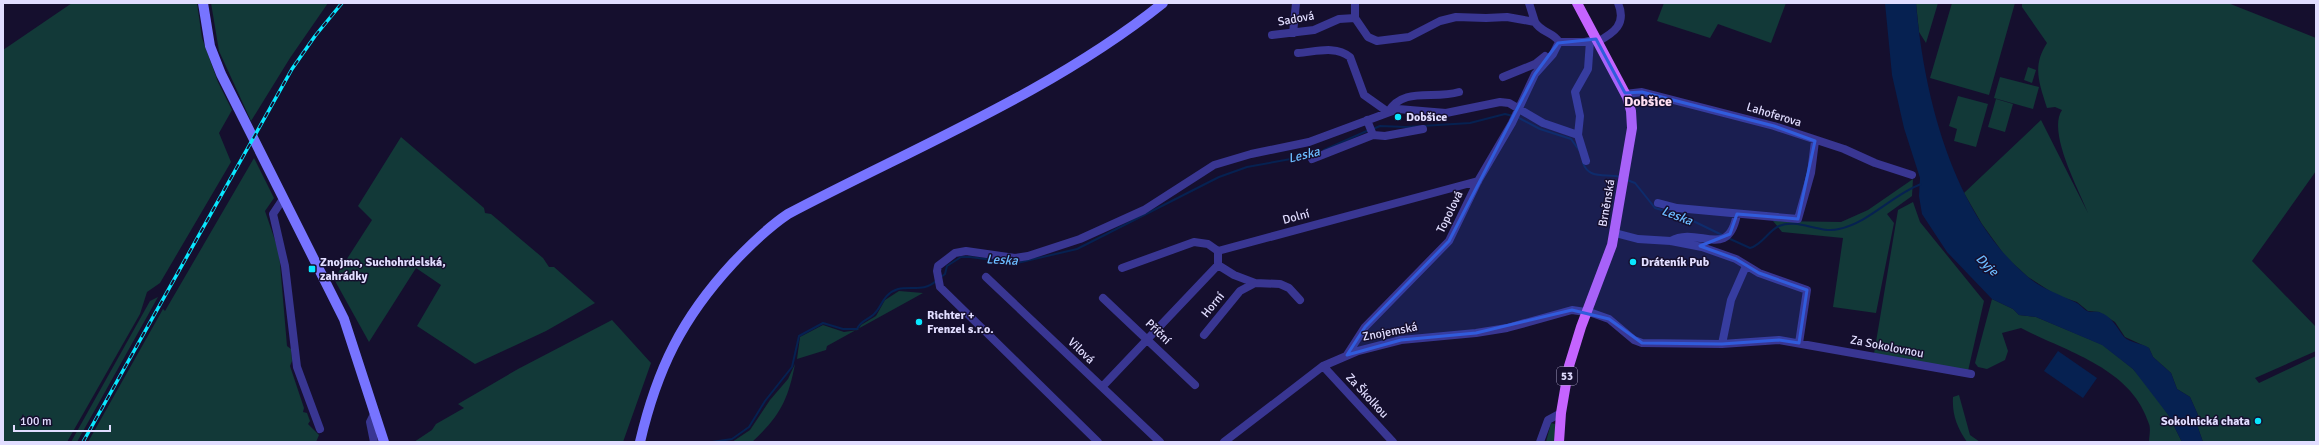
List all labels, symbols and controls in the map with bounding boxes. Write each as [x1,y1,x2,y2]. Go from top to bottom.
street label: Sadová [1277,8,1315,30]
district label: Dobšice [1624,93,1672,110]
street label: Lahoferova [1745,100,1803,130]
place label: Dobšice [1406,110,1447,125]
marker: Dobšice [1393,112,1403,122]
water label: Leska [1287,143,1322,167]
street label: Brněnská [1595,178,1619,228]
street label: Topolová [1433,189,1467,235]
water label: Leska [1659,203,1695,229]
street label: Dolní [1281,206,1312,228]
water label: Leska [986,251,1019,269]
water label: Dyje [1973,251,2003,280]
place label: Znojmo, Suchohrdelská, zahrádky [320,255,446,284]
place label: Dráteník Pub [1641,255,1710,270]
marker: Dráteník Pub [1628,257,1638,267]
marker: Znojmo, Suchohrdelská, zahrádky [307,264,317,274]
street label: Horní [1198,289,1228,321]
place label: Richter + Frenzel s.r.o. [927,308,994,337]
street label: Příční [1142,316,1175,348]
marker: Richter + Frenzel s.r.o. [914,317,924,327]
street label: Znojemská [1361,319,1419,345]
street label: Za Sokolovnou [1849,333,1925,361]
street label: Vilová [1065,335,1097,367]
road number: 53 [1557,367,1577,385]
street label: Za Školkou [1342,370,1392,422]
scale bar [14,407,110,433]
text: 100 m [20,414,52,429]
place label: Sokolnická chata [2161,414,2250,429]
marker: Sokolnická chata [2253,416,2263,426]

